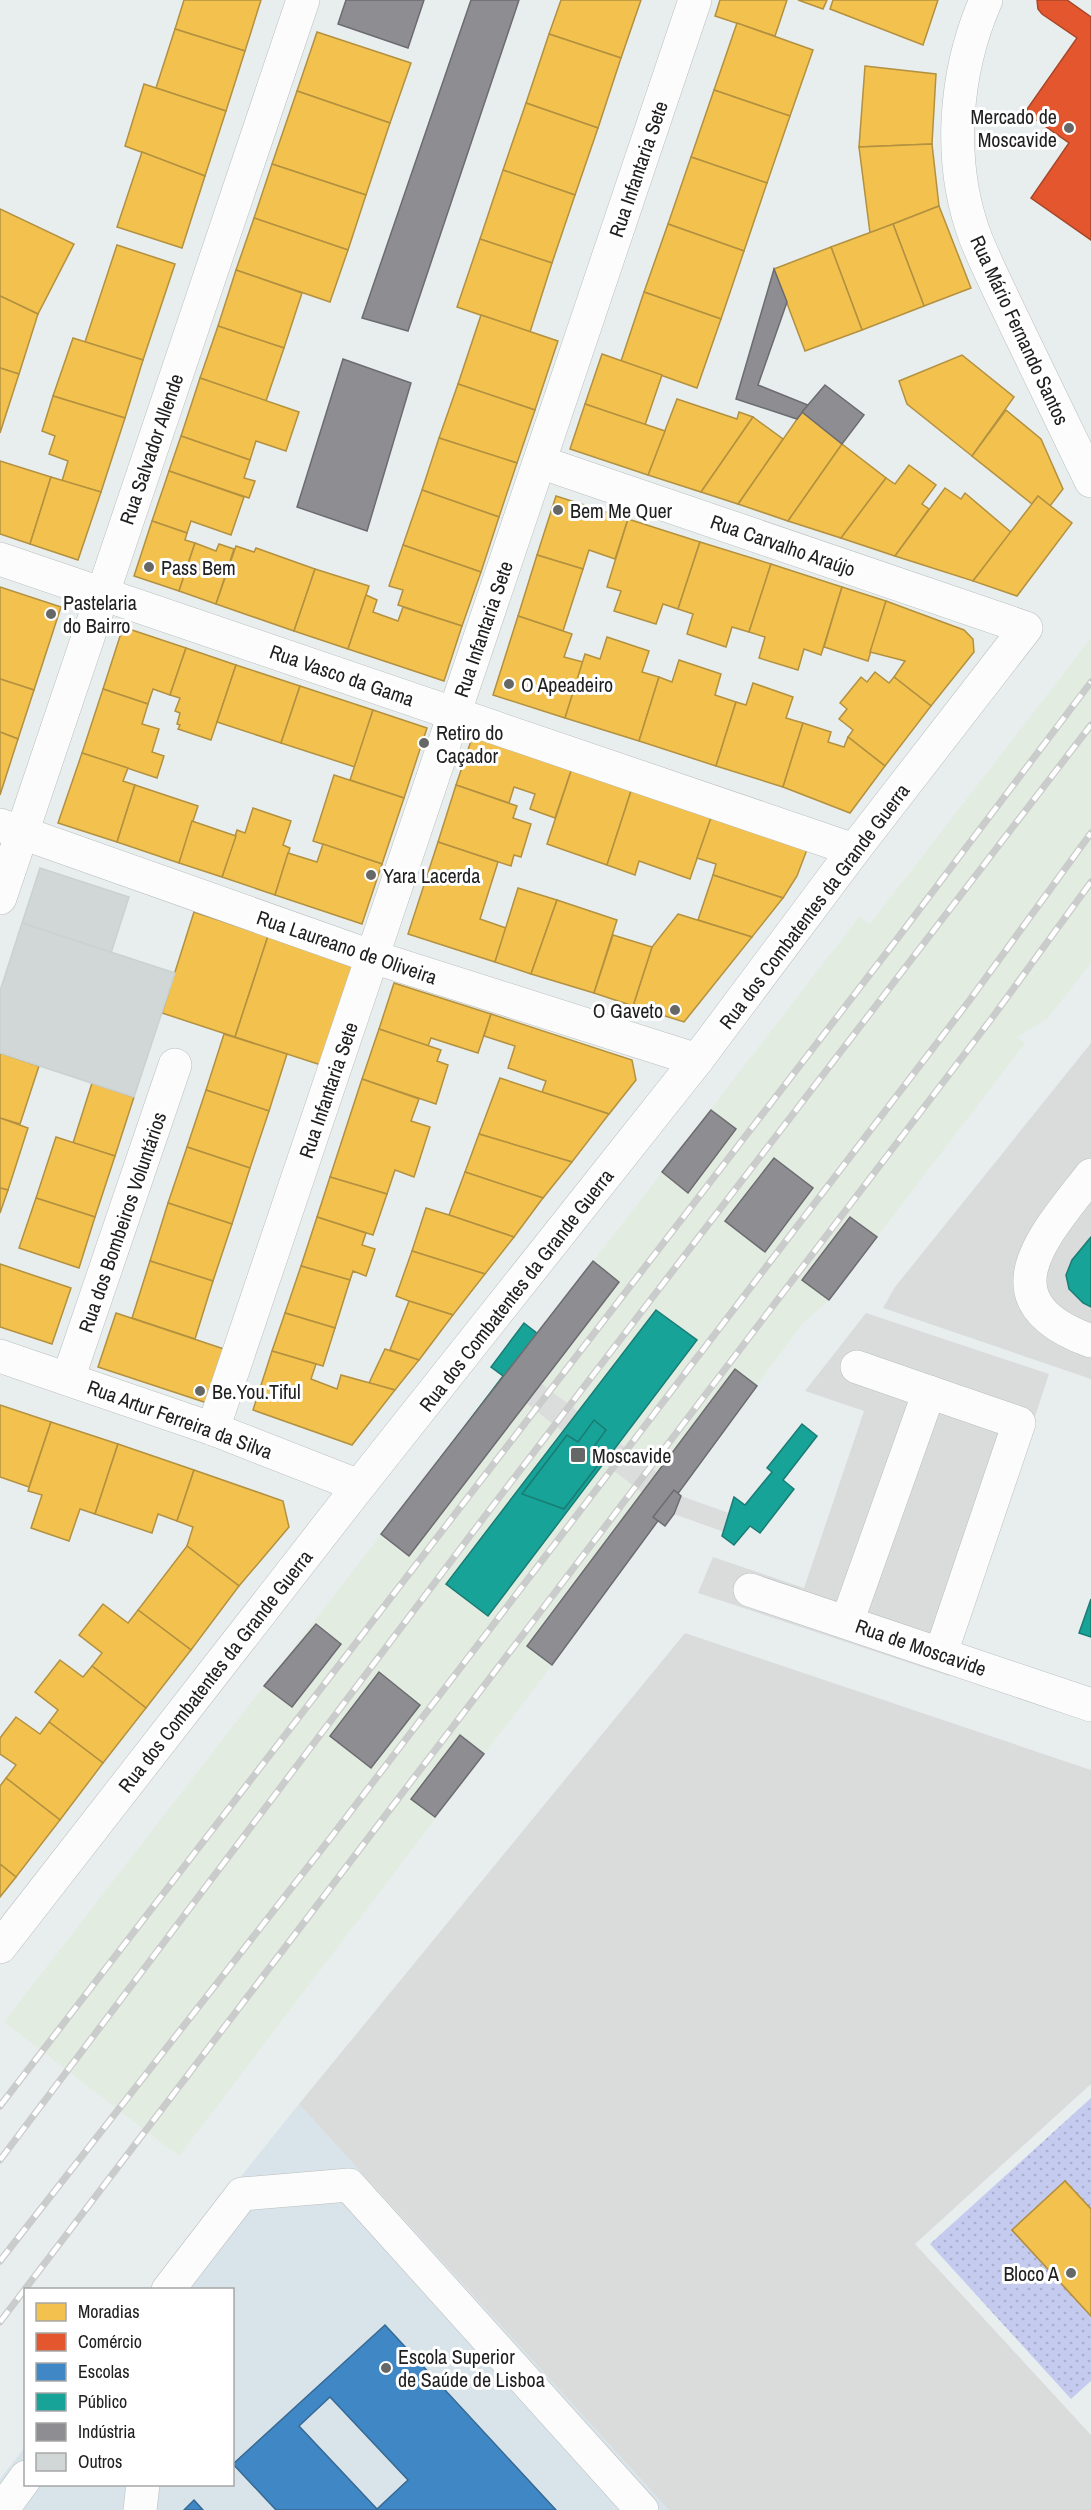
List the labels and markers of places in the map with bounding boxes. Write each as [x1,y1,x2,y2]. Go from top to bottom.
place label: Mercado de Moscavide [970,103,1057,153]
marker: Mercado de Moscavide [1062,121,1076,135]
place label: Bem Me Quer [570,497,673,524]
marker: Bem Me Quer [551,503,565,517]
place label: Pass Bem [161,554,236,581]
marker: Pass Bem [142,560,156,574]
place label: Pastelaria do Bairro [63,589,137,639]
marker: Pastelaria do Bairro [44,607,58,621]
place label: O Apeadeiro [521,671,613,698]
marker: O Apeadeiro [502,677,516,691]
place label: Retiro do Caçador [436,719,503,769]
marker: Retiro do Caçador [417,736,431,750]
place label: Yara Lacerda [383,862,480,889]
marker: Yara Lacerda [364,868,378,882]
place label: O Gaveto [593,997,663,1024]
marker: O Gaveto [668,1003,682,1017]
place label: Be.You.Tiful [212,1378,301,1405]
marker: Be.You.Tiful [193,1384,207,1398]
place label: Moscavide [592,1442,671,1469]
marker: Moscavide [569,1446,587,1464]
place label: Bloco A [1003,2260,1059,2287]
marker: Bloco A [1064,2266,1078,2280]
place label: Escola Superior de Saúde de Lisboa [398,2343,545,2393]
marker: Escola Superior de Saúde de Lisboa [379,2361,393,2375]

